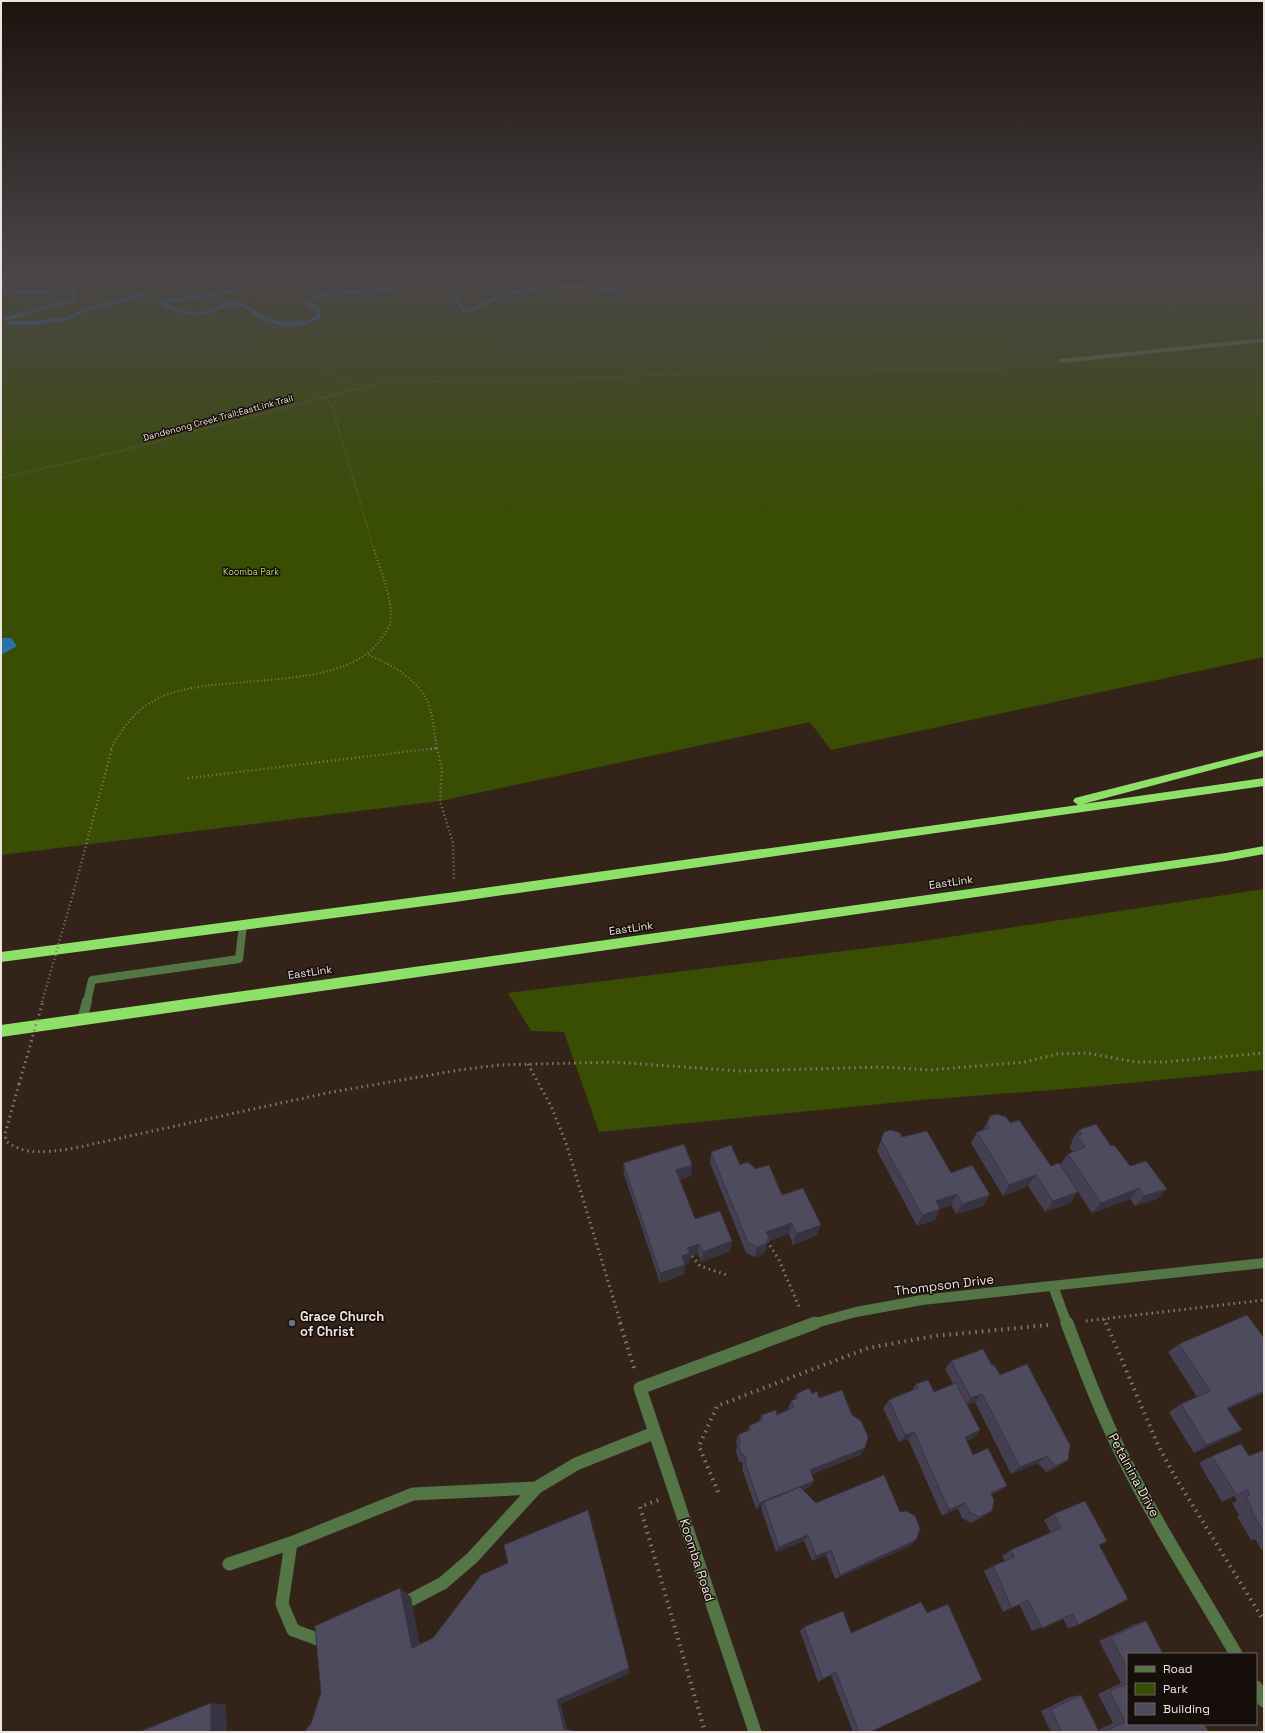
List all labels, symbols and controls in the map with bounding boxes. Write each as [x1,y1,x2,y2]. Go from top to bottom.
street label: Dandenong Creek Trail;EastLink Trail [142,392,294,444]
park label: Koomba Park [223,566,279,578]
street label: EastLink [928,872,974,892]
street label: EastLink [608,918,654,938]
street label: EastLink [287,962,333,982]
street label: Thompson Drive [893,1270,995,1300]
place label: Grace Church of Christ [300,1308,384,1340]
marker: Grace Church of Christ [287,1318,297,1328]
street label: Petalnina Drive [1105,1430,1163,1520]
street label: Koomba Road [676,1516,718,1604]
legend [1127,1653,1257,1725]
text: Road [1163,1661,1192,1677]
text: Park [1163,1681,1188,1697]
text: Building [1163,1701,1210,1717]

